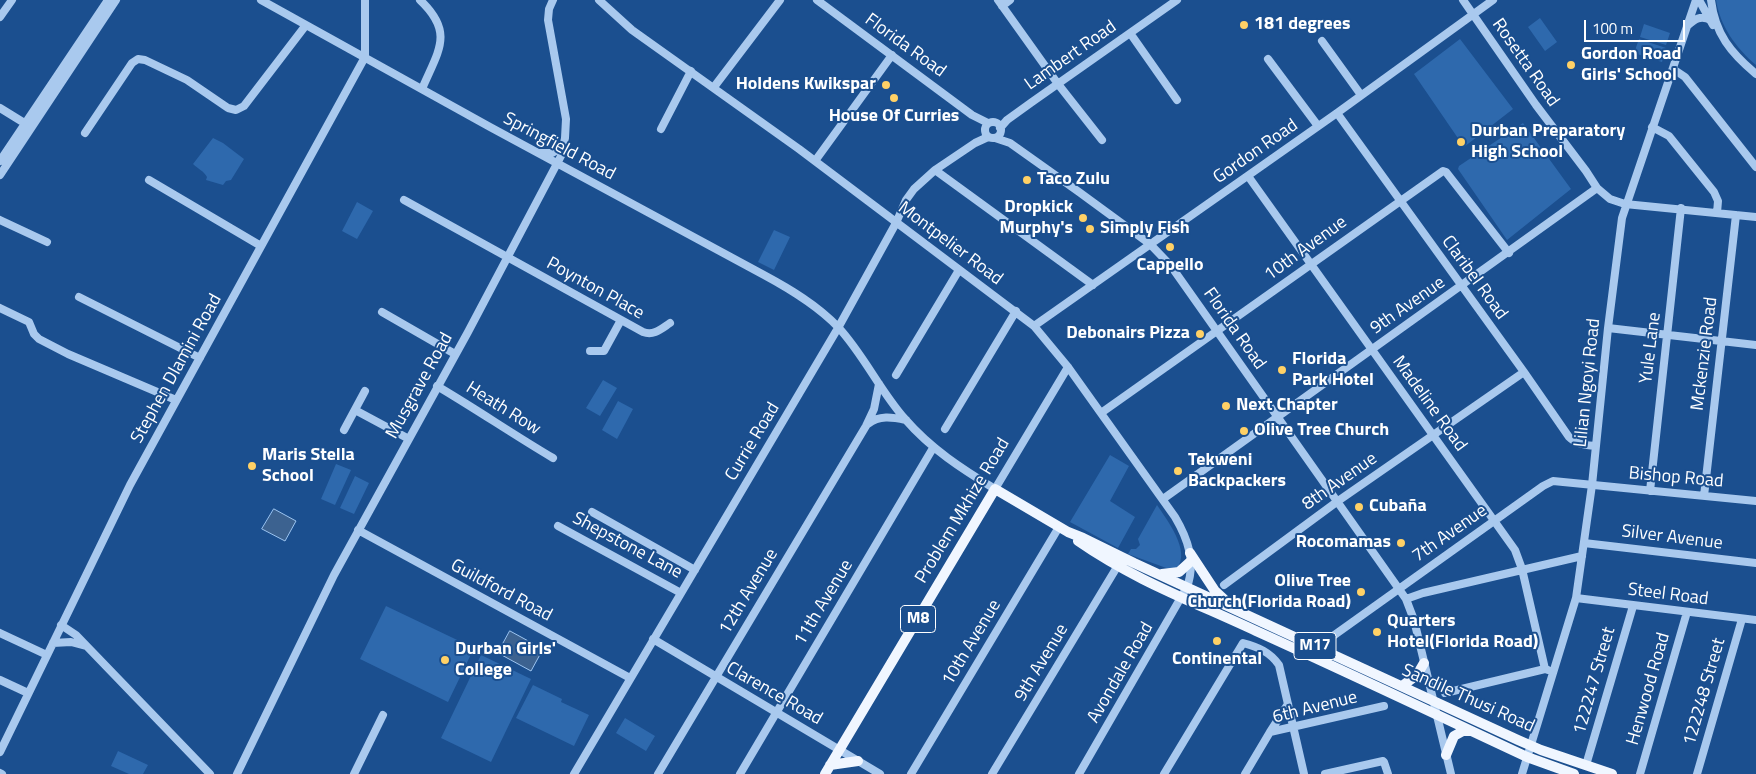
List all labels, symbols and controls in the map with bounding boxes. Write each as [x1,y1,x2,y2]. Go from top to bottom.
street label: Florida Road [860,9,950,83]
scale bar [1586,10,1687,42]
place label: 181 degrees [1254,14,1350,36]
street label: Rosetta Road [1487,15,1563,111]
street label: Lambert Road [1021,17,1121,95]
text: 100 m [1592,17,1633,40]
marker: 181 degrees [1238,19,1250,31]
place label: Gordon Road Girls' School [1581,44,1681,86]
marker: Gordon Road Girls' School [1565,59,1577,71]
place label: Holdens Kwikspar [736,74,876,96]
marker: Holdens Kwikspar [880,79,892,91]
marker: House Of Curries [888,92,900,104]
place label: House Of Curries [829,106,959,128]
street label: Springfield Road [499,108,619,186]
street label: Gordon Road [1210,115,1302,189]
place label: Durban Preparatory High School [1471,121,1625,163]
marker: Durban Preparatory High School [1455,136,1467,148]
place label: Taco Zulu [1037,169,1110,191]
marker: Taco Zulu [1021,174,1033,186]
place label: Dropkick Murphy's [999,197,1073,240]
street label: Montpelier Road [893,198,1007,290]
marker: Dropkick Murphy's [1077,212,1089,224]
street label: 10th Avenue [1261,212,1351,286]
place label: Simply Fish [1100,218,1190,240]
marker: Simply Fish [1084,223,1096,235]
street label: Claribel Road [1436,232,1512,324]
marker: Cappello [1164,241,1176,253]
street label: Poynton Place [542,253,648,325]
place label: Cappello [1136,255,1204,277]
street label: 9th Avenue [1366,272,1450,340]
street label: Florida Road [1198,284,1270,374]
street label: Stephen Dlamini Road [127,291,227,447]
street label: Mckenzie Road [1687,296,1723,412]
street label: Yule Lane [1636,311,1666,385]
street label: Lilian Ngoyi Road [1570,318,1606,448]
place label: Debonairs Pizza [1066,323,1190,345]
marker: Debonairs Pizza [1194,328,1206,340]
street label: Musgrave Road [382,329,458,443]
place label: Florida Park Hotel [1292,349,1374,392]
street label: Madeline Road [1387,352,1471,456]
marker: Florida Park Hotel [1276,364,1288,376]
street label: Heath Row [462,378,544,440]
place label: Next Chapter [1236,395,1338,417]
street label: Currie Road [721,399,785,485]
marker: Next Chapter [1220,400,1232,412]
place label: Olive Tree Church [1254,420,1389,442]
marker: Olive Tree Church [1238,425,1250,437]
street label: Problem Mkhize Road [911,435,1015,587]
place label: Maris Stella School [262,445,355,488]
street label: 8th Avenue [1298,448,1382,516]
place label: Tekweni Backpackers [1188,450,1286,492]
marker: Maris Stella School [246,460,258,472]
street label: Bishop Road [1628,463,1724,493]
marker: Tekweni Backpackers [1172,465,1184,477]
place label: Cubaña [1369,496,1427,518]
street label: 7th Avenue [1408,500,1492,568]
marker: Cubaña [1353,501,1365,513]
street label: Shepstone Lane [568,508,686,584]
street label: Silver Avenue [1620,521,1724,555]
place label: Rocomamas [1296,532,1391,554]
marker: Rocomamas [1395,537,1407,549]
street label: 12th Avenue [715,545,783,639]
street label: Guildford Road [446,555,556,627]
street label: 11th Avenue [790,556,858,650]
place label: Olive Tree Church(Florida Road) [1188,571,1351,614]
street label: Steel Road [1626,579,1710,611]
marker: Olive Tree Church(Florida Road) [1355,586,1367,598]
street label: 10th Avenue [938,596,1006,690]
road number: M8 [900,606,936,632]
place label: Quarters Hotel(Florida Road) [1387,611,1538,654]
street label: Avondale Road [1083,619,1159,727]
street label: 9th Avenue [1011,620,1073,706]
street label: 122247 Street [1569,625,1621,737]
marker: Quarters Hotel(Florida Road) [1371,626,1383,638]
street label: Henwood Road [1623,630,1675,748]
road number: M17 [1294,632,1336,659]
marker: Continental [1211,635,1223,647]
street label: 122248 Street [1679,636,1731,748]
place label: Durban Girls' College [455,639,556,682]
place label: Continental [1172,649,1262,671]
marker: Durban Girls' College [439,654,451,666]
street label: Clarence Road [722,658,826,730]
street label: Sandile Thusi Road [1398,660,1538,738]
street label: 6th Avenue [1271,687,1359,729]

